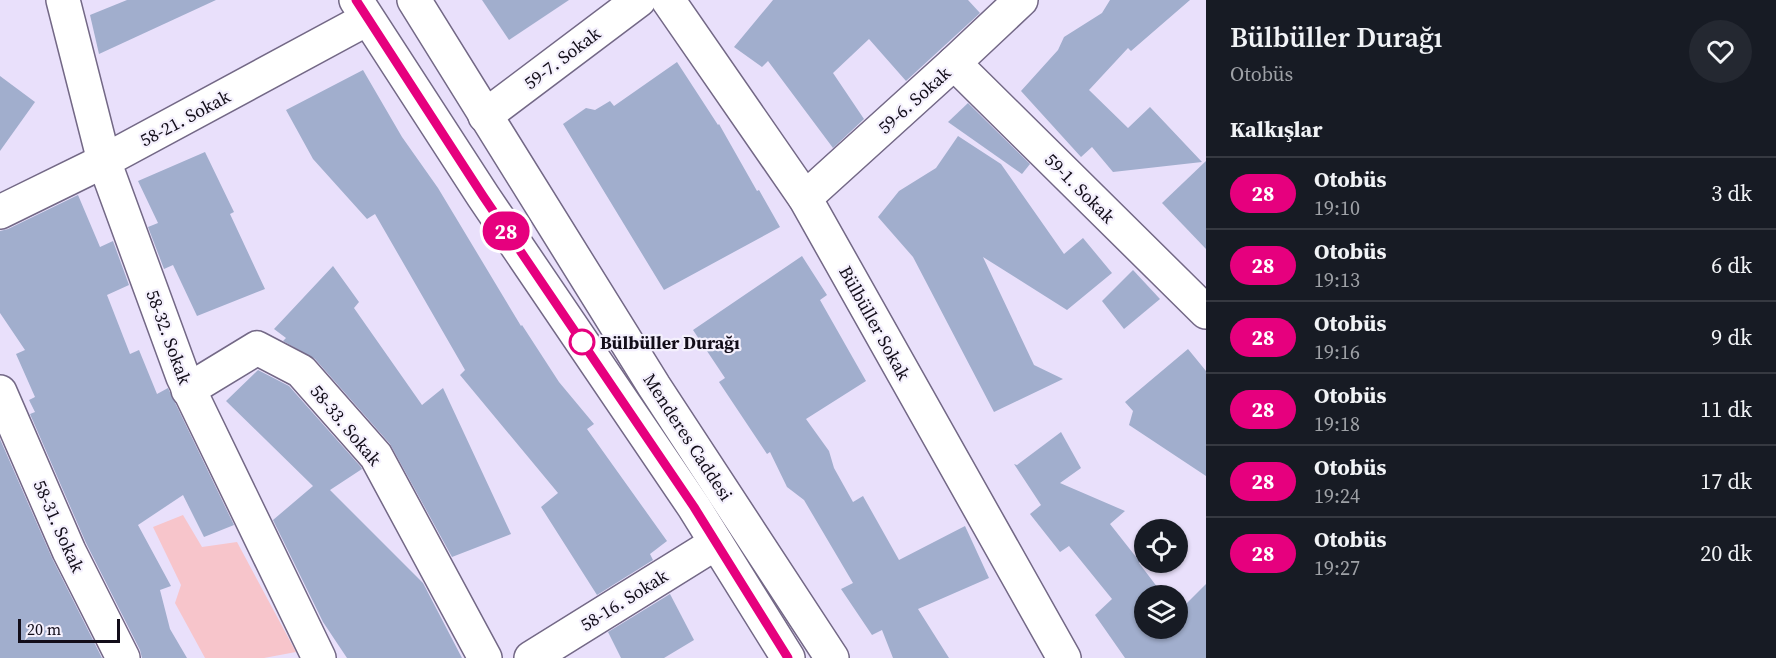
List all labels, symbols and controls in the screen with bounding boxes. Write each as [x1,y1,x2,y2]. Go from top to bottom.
text: Bülbüller Durağı [1230,18,1442,56]
button: heart [1689,20,1752,83]
street label: 59-7. Sokak [519,21,606,95]
text: Otobüs [1230,60,1293,88]
street label: 59-6. Sokak [872,61,956,139]
street label: 58-21. Sokak [135,84,235,152]
text: Kalkışlar [1230,114,1322,144]
street label: 59-1. Sokak [1039,147,1121,229]
text: Otobüs [1314,164,1386,194]
text: 3 dk [1711,178,1752,208]
text: 28 [1252,179,1274,208]
text: 19:10 [1314,194,1360,222]
line badge: 28 [479,212,533,250]
text: 28 [495,217,517,246]
text: Otobüs [1314,236,1386,266]
text: 6 dk [1711,250,1752,280]
text: 28 [1252,251,1274,280]
street label: Bülbüller Sokak [833,261,917,385]
text: 19:13 [1314,266,1360,294]
street label: 58-32. Sokak [140,286,198,388]
text: Otobüs [1314,308,1386,338]
text: 9 dk [1711,322,1752,352]
text: 28 [1252,323,1274,352]
marker: Bülbüller Durağı [569,329,595,355]
place label: Bülbüller Durağı [600,330,740,355]
text: 19:16 [1314,338,1360,366]
street label: Menderes Caddesi [637,368,739,506]
street label: 58-33. Sokak [305,379,387,471]
text: Otobüs [1314,380,1386,410]
text: 11 dk [1700,394,1752,424]
text: 28 [1252,395,1274,424]
text: 19:18 [1314,410,1360,438]
text: Otobüs [1314,452,1386,482]
text: 17 dk [1700,466,1752,496]
text: 28 [1252,467,1274,496]
street label: 58-31. Sokak [27,476,91,576]
text: 19:24 [1314,482,1360,510]
map controls [1134,519,1188,639]
button: locate [1134,519,1188,573]
text: Otobüs [1314,524,1386,554]
text: 20 dk [1700,538,1752,568]
text: 28 [1252,539,1274,568]
text: 19:27 [1314,554,1360,582]
street label: 58-16. Sokak [575,563,673,637]
button: layers [1134,585,1188,639]
scale bar [18,616,120,644]
text: 20 m [27,618,61,640]

